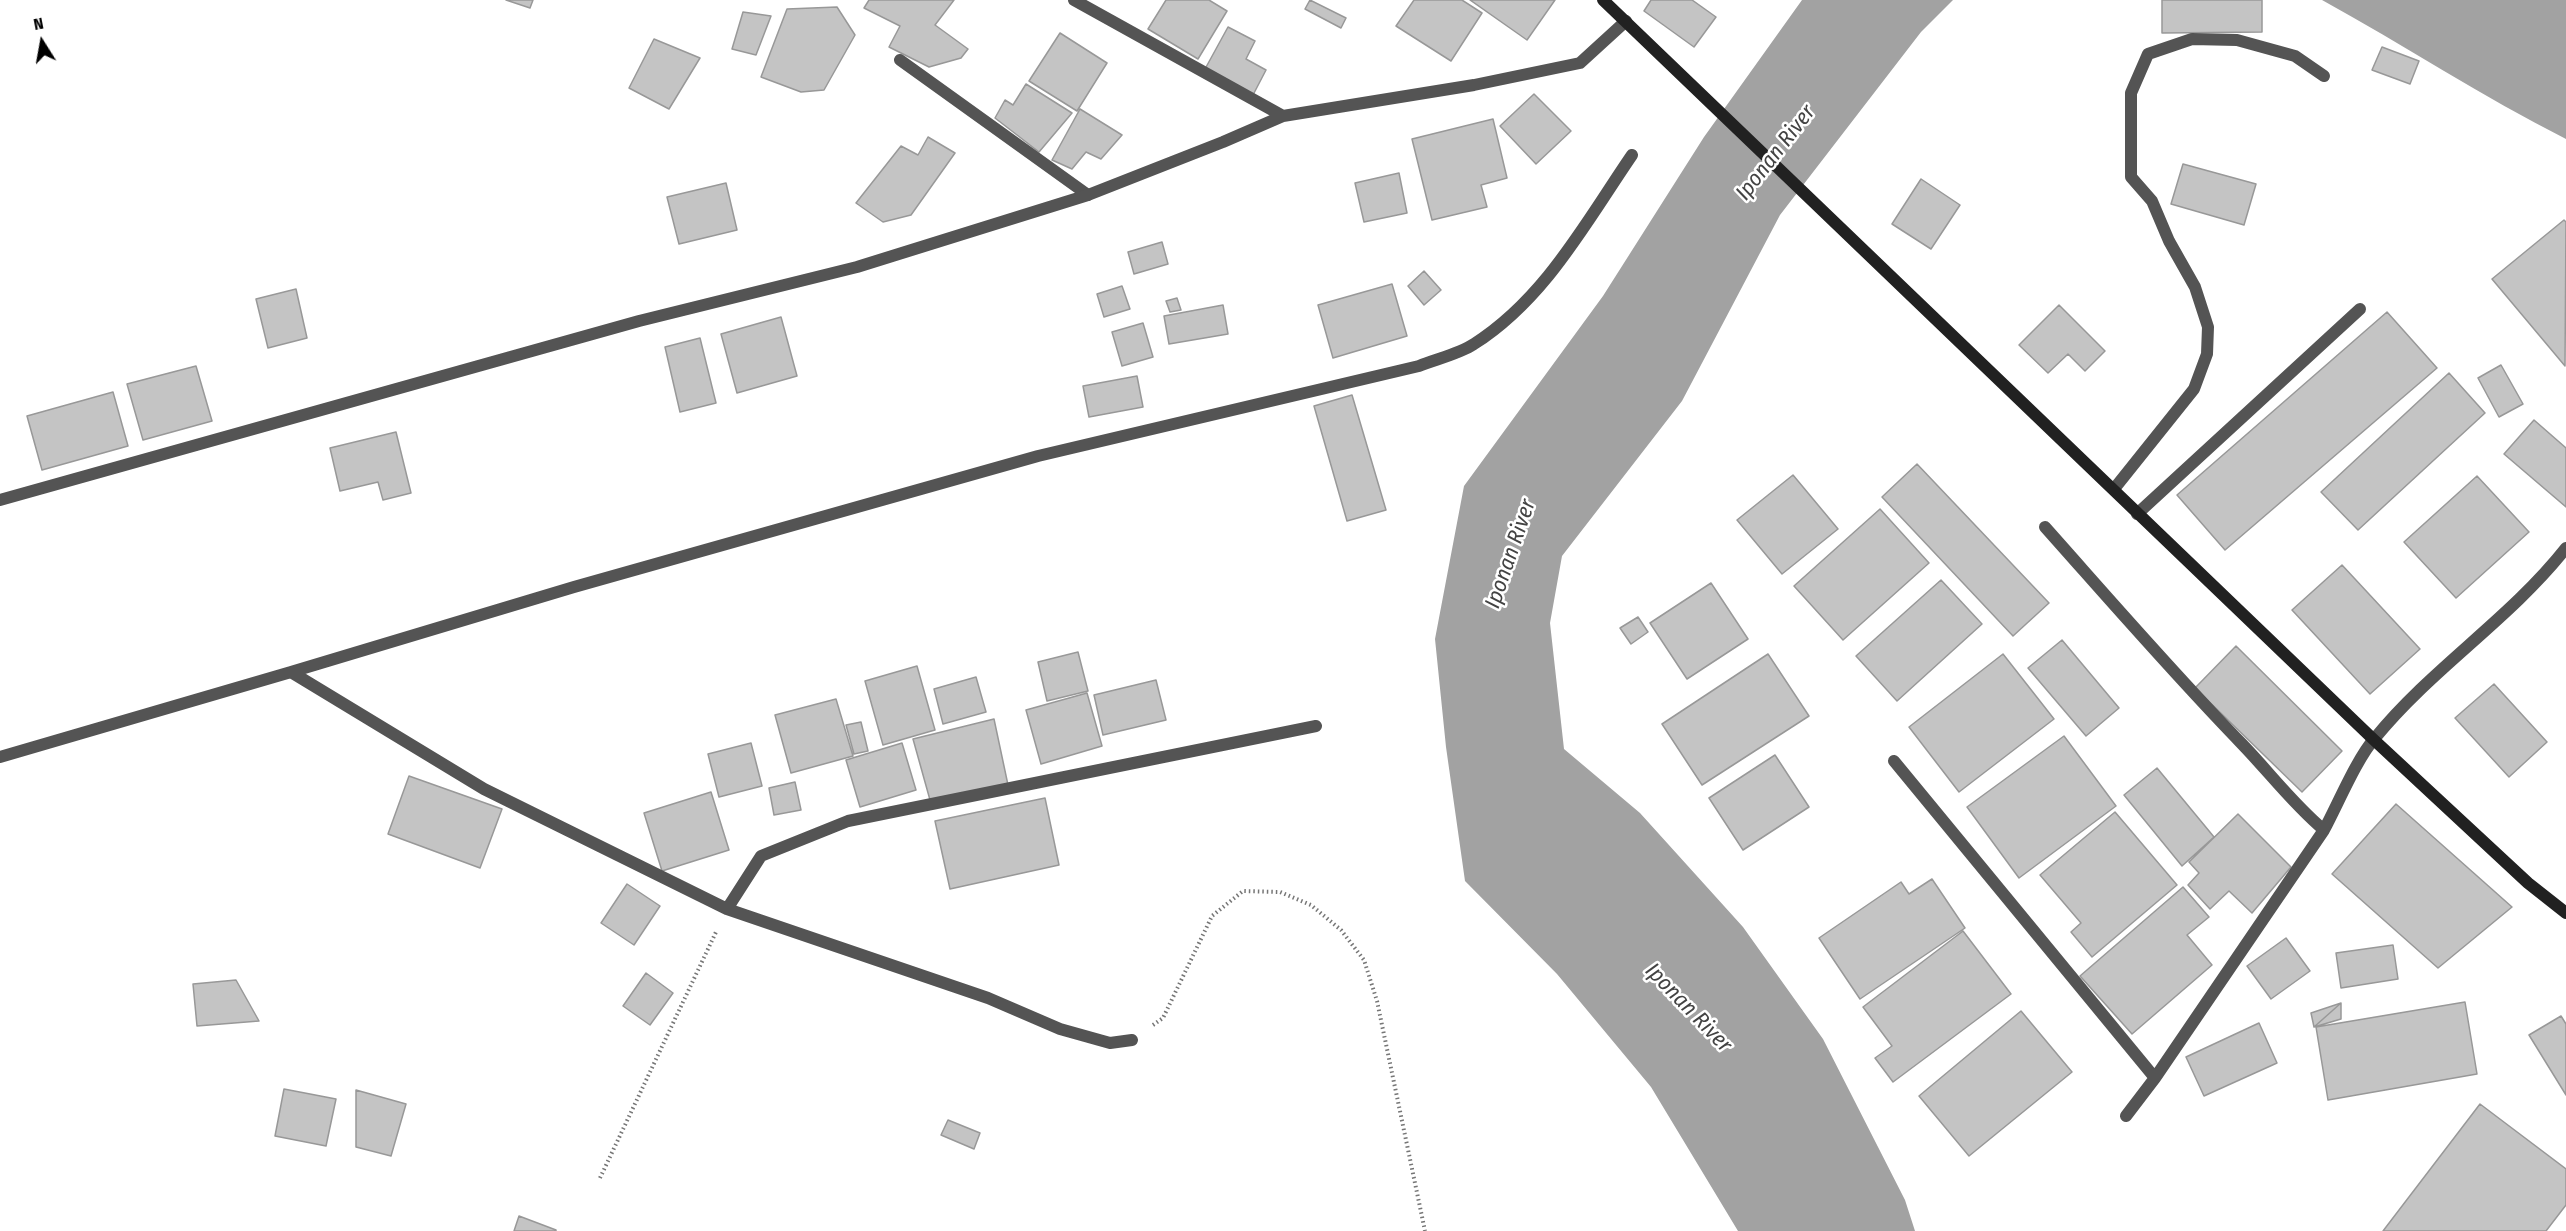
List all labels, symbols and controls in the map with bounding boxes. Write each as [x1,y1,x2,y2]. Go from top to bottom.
north arrow [12,12,72,72]
text: N [32,14,45,34]
water label: Iponan River [1731,100,1821,206]
water label: Iponan River [1480,496,1542,612]
water label: Iponan River [1639,958,1737,1058]

